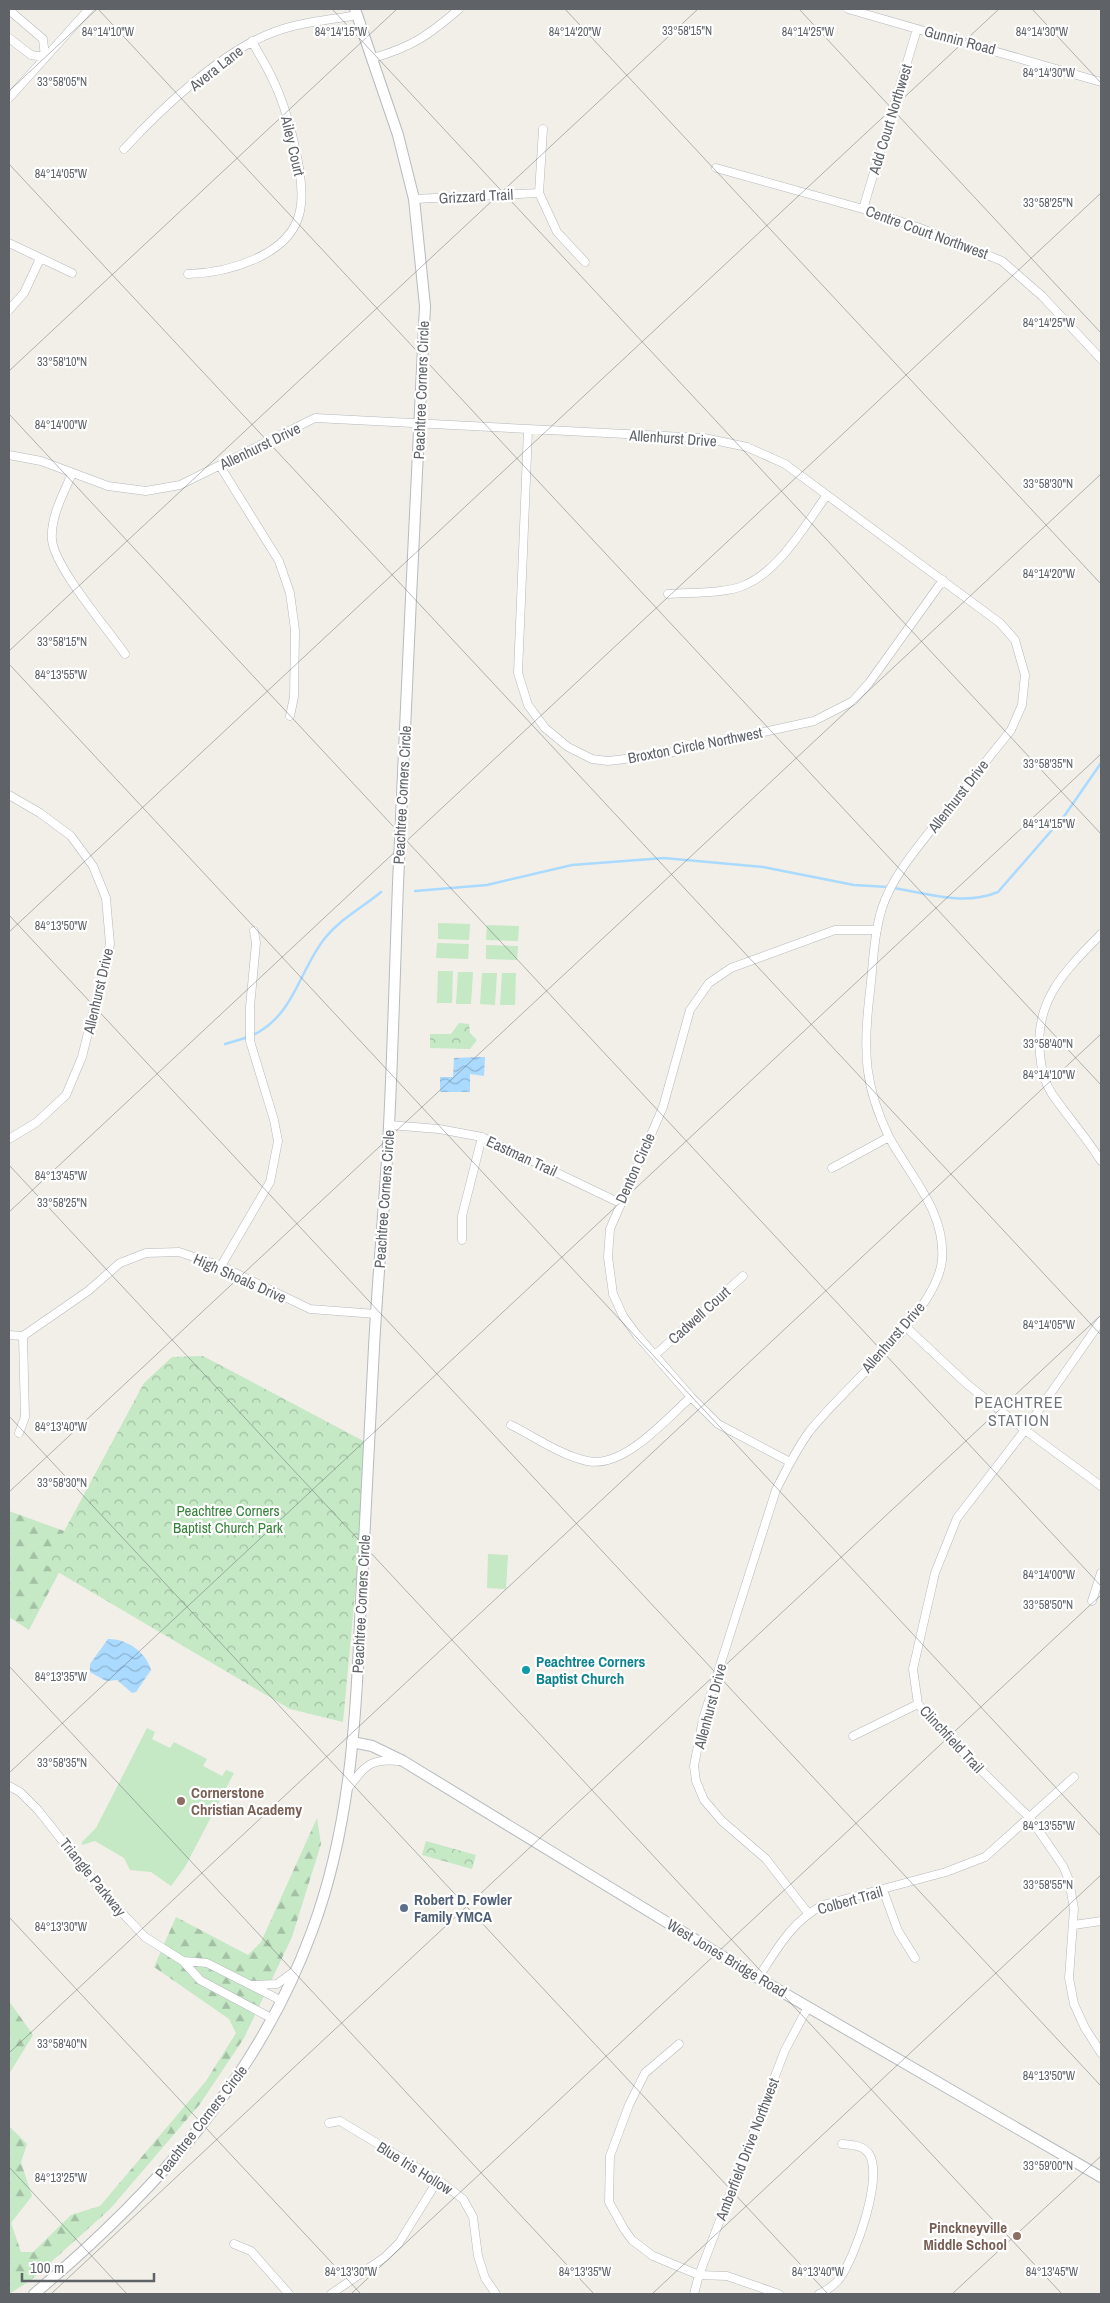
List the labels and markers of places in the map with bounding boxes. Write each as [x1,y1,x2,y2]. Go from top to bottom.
place label: Peachtree Corners Baptist Church [536,1651,646,1689]
marker: Peachtree Corners Baptist Church [520,1664,532,1676]
place label: Cornerstone Christian Academy [191,1782,302,1820]
marker: Cornerstone Christian Academy [175,1795,187,1807]
place label: Robert D. Fowler Family YMCA [414,1889,512,1927]
marker: Robert D. Fowler Family YMCA [398,1902,410,1914]
place label: Pinckneyville Middle School [924,2217,1007,2255]
marker: Pinckneyville Middle School [1011,2230,1023,2242]

